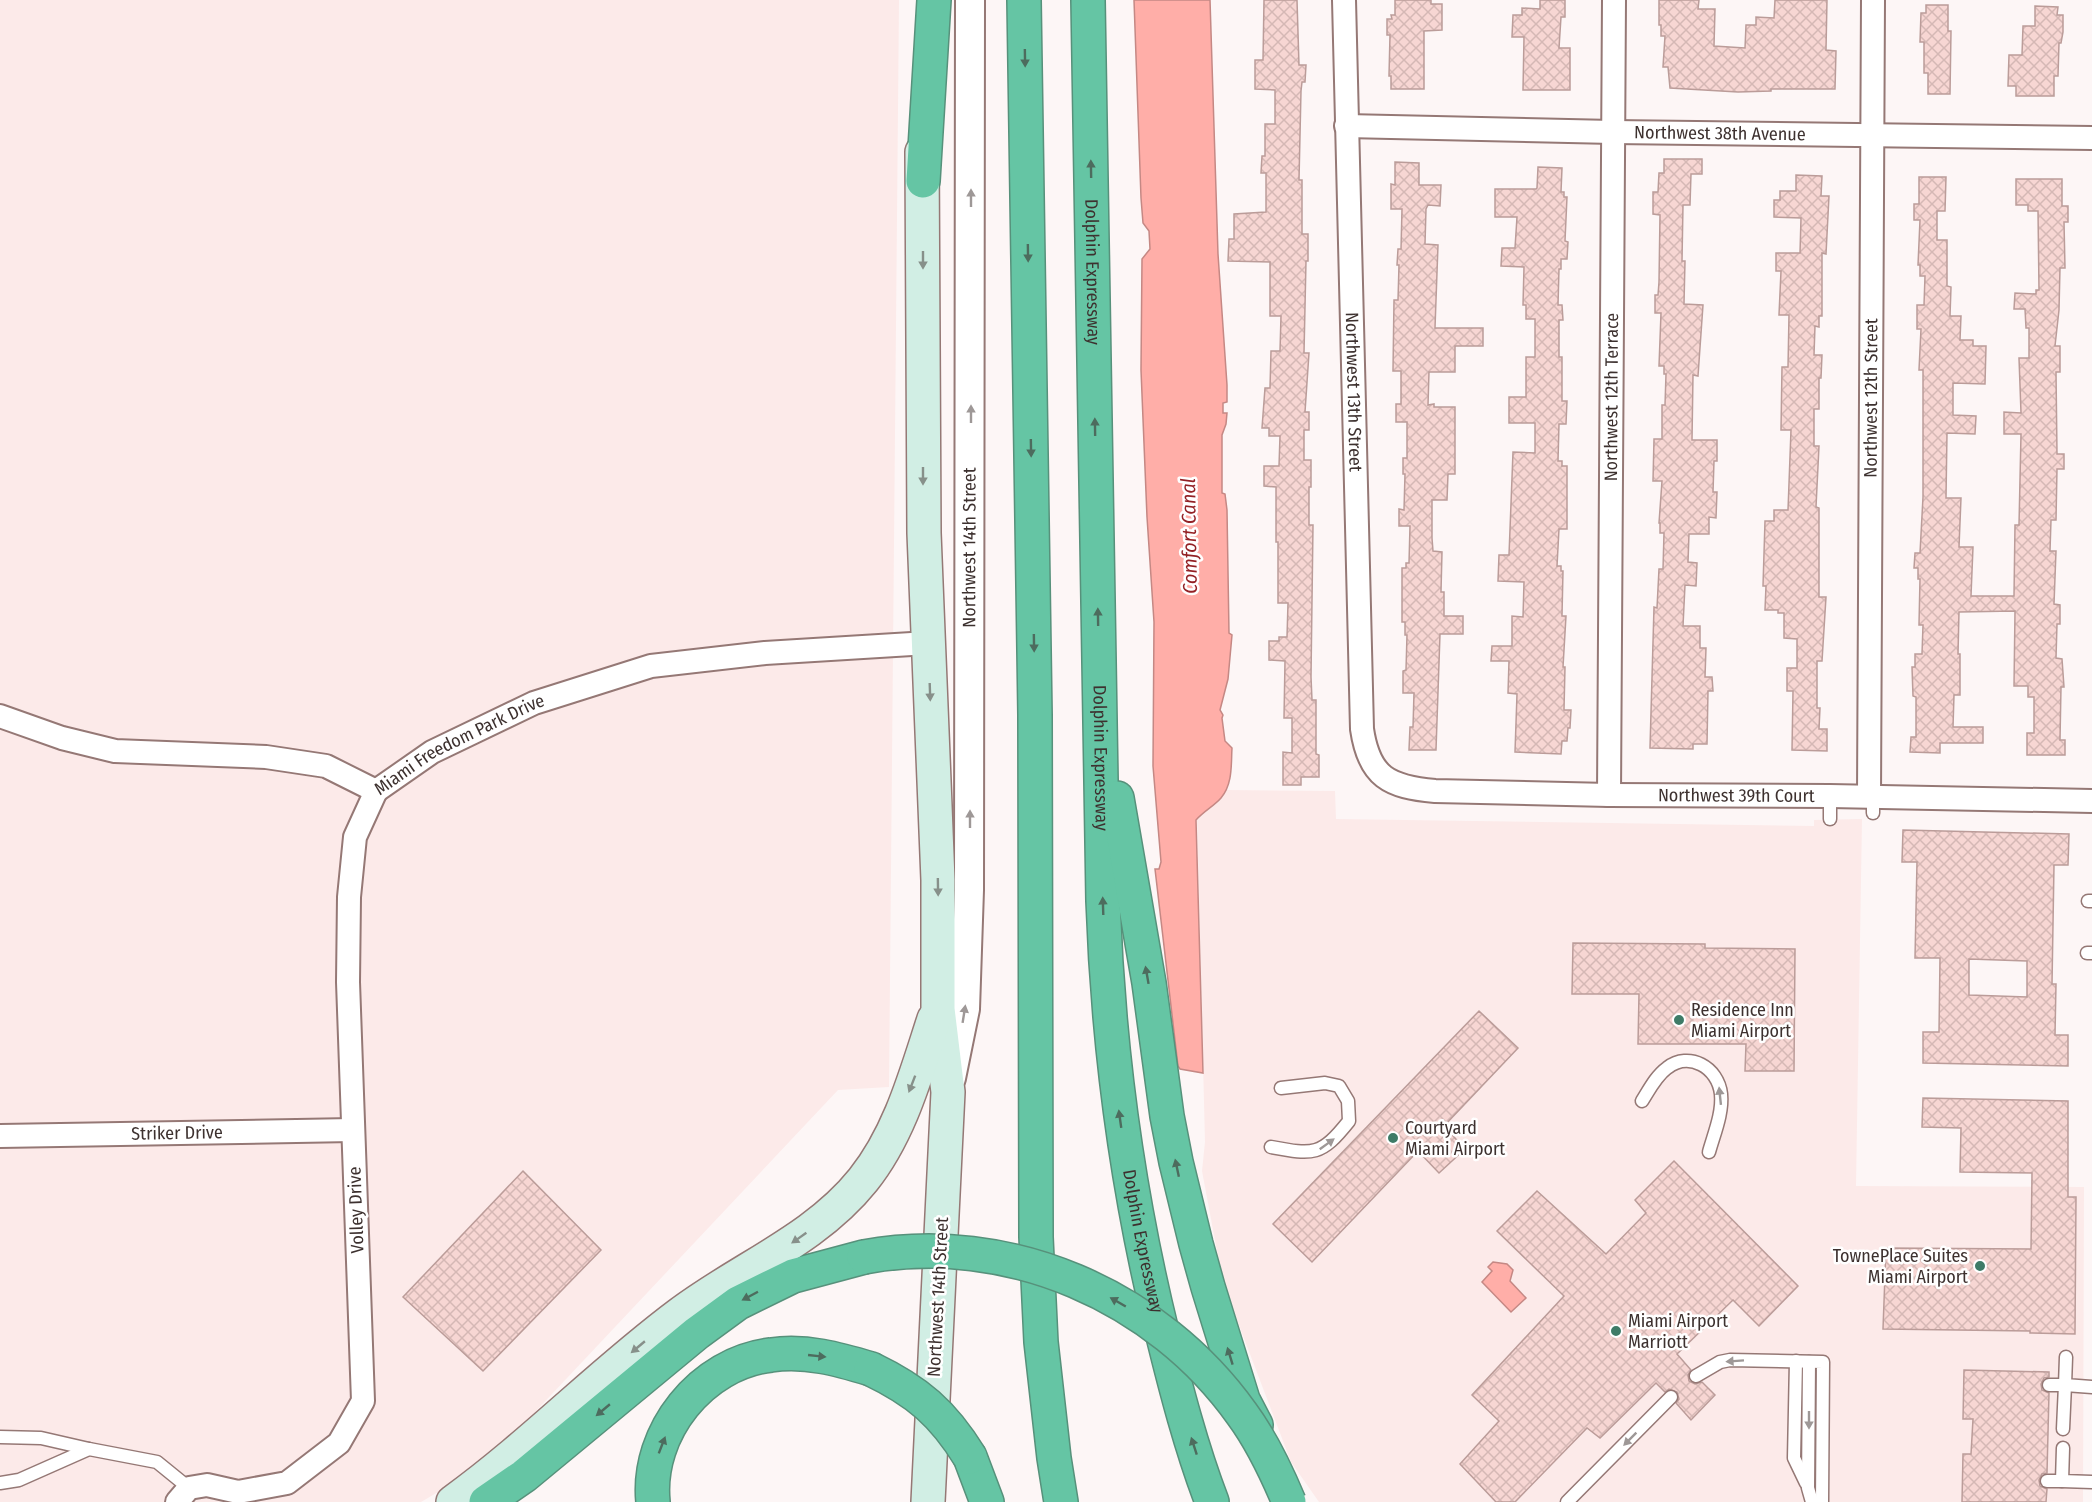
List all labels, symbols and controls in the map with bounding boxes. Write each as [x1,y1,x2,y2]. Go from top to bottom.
one-way arrow [1020,49,1030,68]
street label: Northwest 38th Avenue [1634,121,1806,145]
one-way arrow [1086,160,1096,179]
one-way arrow [966,189,976,208]
street label: Dolphin Expressway [1080,199,1105,345]
one-way arrow [1023,244,1033,263]
one-way arrow [918,251,928,270]
street label: Northwest 13th Street [1341,312,1367,472]
street label: Northwest 12th Terrace [1600,313,1623,481]
street label: Northwest 12th Street [1860,318,1882,478]
one-way arrow [966,405,976,424]
one-way arrow [1090,418,1100,437]
one-way arrow [1026,439,1036,458]
one-way arrow [918,467,928,486]
street label: Northwest 14th Street [958,467,980,628]
water label: Comfort Canal [1176,478,1202,594]
one-way arrow [1093,608,1103,627]
one-way arrow [1029,634,1039,653]
one-way arrow [925,683,934,702]
street label: Dolphin Expressway [1088,685,1113,831]
street label: Miami Freedom Park Drive [370,689,547,800]
street label: Northwest 39th Court [1658,784,1815,807]
one-way arrow [965,810,975,829]
one-way arrow [933,878,943,897]
one-way arrow [1098,897,1107,916]
one-way arrow [1143,966,1152,985]
place label: Residence Inn Miami Airport [1691,999,1794,1042]
one-way arrow [960,1004,969,1023]
marker: Residence Inn Miami Airport [1672,1013,1686,1027]
one-way arrow [907,1075,917,1093]
one-way arrow [1715,1086,1725,1105]
one-way arrow [1116,1110,1125,1129]
place label: Courtyard Miami Airport [1405,1117,1505,1160]
street label: Striker Drive [131,1121,223,1145]
marker: Courtyard Miami Airport [1386,1131,1400,1145]
one-way arrow [1319,1138,1335,1150]
one-way arrow [1172,1159,1182,1177]
street label: Volley Drive [343,1166,369,1254]
street label: Dolphin Expressway [1118,1168,1168,1315]
street label: Northwest 14th Street [923,1216,953,1378]
one-way arrow [791,1231,807,1243]
place label: TownePlace Suites Miami Airport [1833,1245,1968,1288]
marker: TownePlace Suites Miami Airport [1973,1259,1987,1273]
one-way arrow [741,1291,758,1301]
one-way arrow [1109,1297,1126,1307]
place label: Miami Airport Marriott [1628,1310,1728,1353]
marker: Miami Airport Marriott [1609,1324,1623,1338]
one-way arrow [630,1341,646,1354]
one-way arrow [1224,1347,1234,1365]
one-way arrow [808,1351,827,1360]
one-way arrow [1725,1356,1744,1365]
one-way arrow [596,1403,611,1416]
one-way arrow [1804,1411,1814,1430]
one-way arrow [1623,1432,1637,1446]
one-way arrow [658,1436,667,1454]
one-way arrow [1189,1437,1198,1455]

